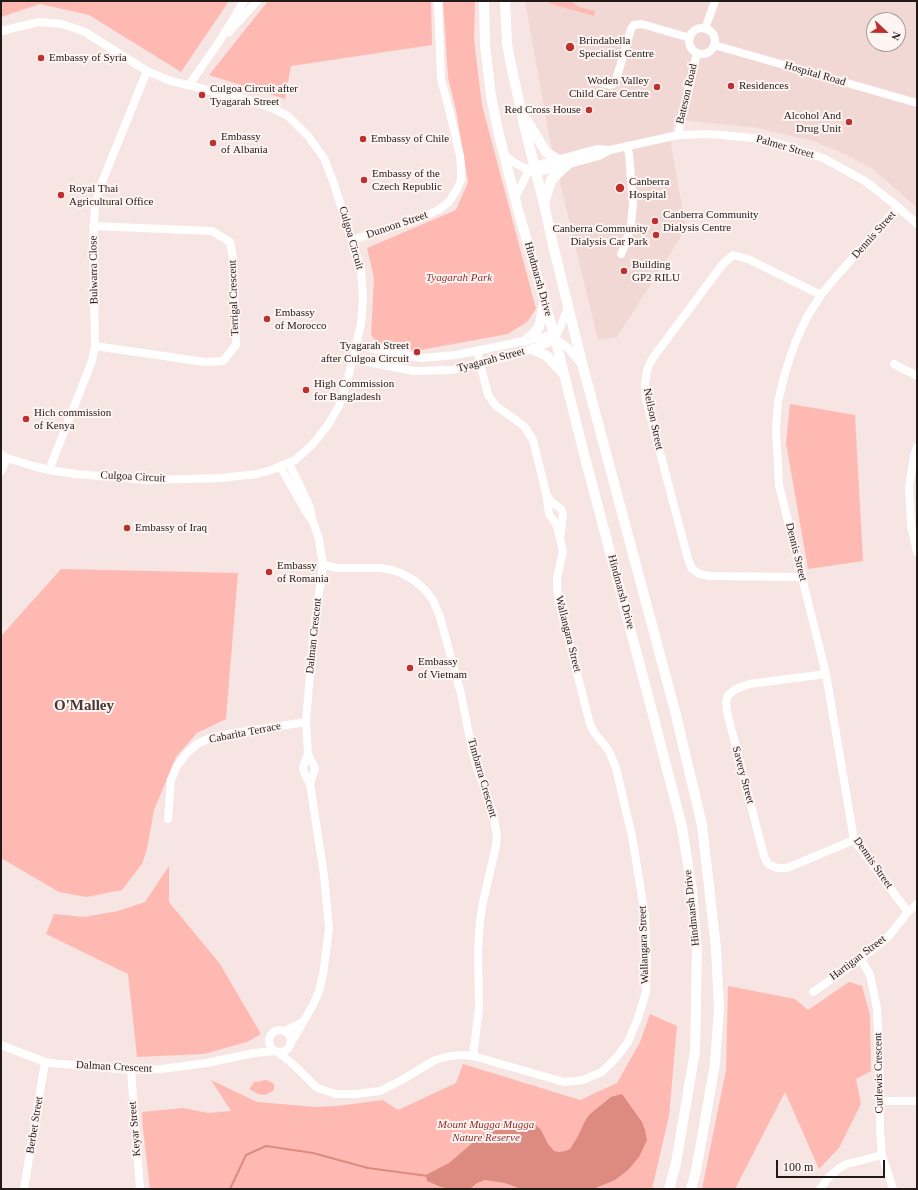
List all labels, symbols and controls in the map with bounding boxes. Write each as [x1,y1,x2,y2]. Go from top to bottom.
north arrow [866,12,906,52]
text: N [889,30,903,42]
place label: Brindabella Specialist Centre [579,34,654,60]
marker: Brindabella Specialist Centre [564,41,576,53]
place label: Embassy of Syria [49,51,127,65]
marker: Embassy of Syria [36,53,46,63]
street label: Hospital Road [783,59,847,89]
street label: Bateson Road [674,63,700,125]
place label: Woden Valley Child Care Centre [569,74,649,100]
place label: Residences [739,79,788,93]
marker: Residences [726,81,736,91]
place label: Culgoa Circuit after Tyagarah Street [210,82,298,108]
marker: Woden Valley Child Care Centre [652,82,662,92]
marker: Culgoa Circuit after Tyagarah Street [197,90,207,100]
place label: Red Cross House [505,103,581,117]
marker: Red Cross House [584,105,594,115]
place label: Alcohol And Drug Unit [784,109,841,135]
marker: Alcohol And Drug Unit [844,117,854,127]
place label: Embassy of Albania [221,130,268,156]
place label: Embassy of Chile [371,132,449,146]
street label: Palmer Street [755,132,815,162]
marker: Embassy of Chile [358,134,368,144]
marker: Embassy of Albania [208,138,218,148]
place label: Embassy of the Czech Republic [372,167,442,193]
marker: Embassy of the Czech Republic [359,175,369,185]
place label: Canberra Hospital [629,175,669,201]
place label: Royal Thai Agricultural Office [69,182,153,208]
marker: Canberra Hospital [614,182,626,194]
marker: Royal Thai Agricultural Office [56,190,66,200]
street label: Culgoa Circuit [336,205,366,271]
street label: Dunoon Street [365,208,429,242]
place label: Canberra Community Dialysis Centre [663,208,759,234]
street label: Dennis Street [849,208,899,262]
marker: Canberra Community Dialysis Centre [650,216,660,226]
place label: Canberra Community Dialysis Car Park [552,222,648,248]
marker: Canberra Community Dialysis Car Park [651,230,661,240]
street label: Bulwarra Close [87,236,101,304]
street label: Hindmarsh Drive [521,240,555,318]
place label: Building GP2 RILU [632,258,680,284]
street label: Terrigal Crescent [226,260,242,336]
marker: Building GP2 RILU [619,266,629,276]
park label: Tyagarah Park [426,271,492,285]
place label: Embassy of Morocco [275,306,327,332]
marker: Embassy of Morocco [262,314,272,324]
place label: Tyagarah Street after Culgoa Circuit [321,339,409,365]
street label: Tyagarah Street [456,345,526,375]
marker: Tyagarah Street after Culgoa Circuit [412,347,422,357]
place label: High Commission for Bangladesh [314,377,394,403]
marker: High Commission for Bangladesh [301,385,311,395]
street label: Neilson Street [640,387,666,451]
place label: Hich commission of Kenya [34,406,111,432]
marker: Hich commission of Kenya [21,414,31,424]
street label: Culgoa Circuit [100,469,166,485]
place label: Embassy of Iraq [135,521,207,535]
street label: Dennis Street [782,522,810,582]
marker: Embassy of Iraq [122,523,132,533]
street label: Hindmarsh Drive [605,553,637,631]
place label: Embassy of Romania [277,559,329,585]
marker: Embassy of Romania [264,567,274,577]
street label: Wallangara Street [552,594,584,674]
street label: Dalman Crescent [303,597,325,675]
place label: Embassy of Vietnam [418,655,467,681]
marker: Embassy of Vietnam [405,663,415,673]
district label: O'Malley [54,697,114,715]
street label: Cabarita Terrace [208,720,282,746]
street label: Timbarra Crescent [464,737,500,819]
street label: Savery Street [729,745,757,805]
street label: Dennis Street [851,835,895,891]
street label: Hindmarsh Drive [681,869,703,947]
street label: Wallangara Street [636,906,652,984]
street label: Hartigan Street [827,933,889,983]
street label: Curlewis Crescent [872,1032,886,1114]
street label: Dalman Crescent [76,1058,152,1076]
street label: Berbet Street [24,1095,46,1155]
street label: Keyar Street [126,1101,144,1157]
park label: Mount Mugga Mugga Nature Reserve [438,1118,534,1144]
scale bar [778,1152,887,1178]
text: 100 m [783,1160,813,1174]

